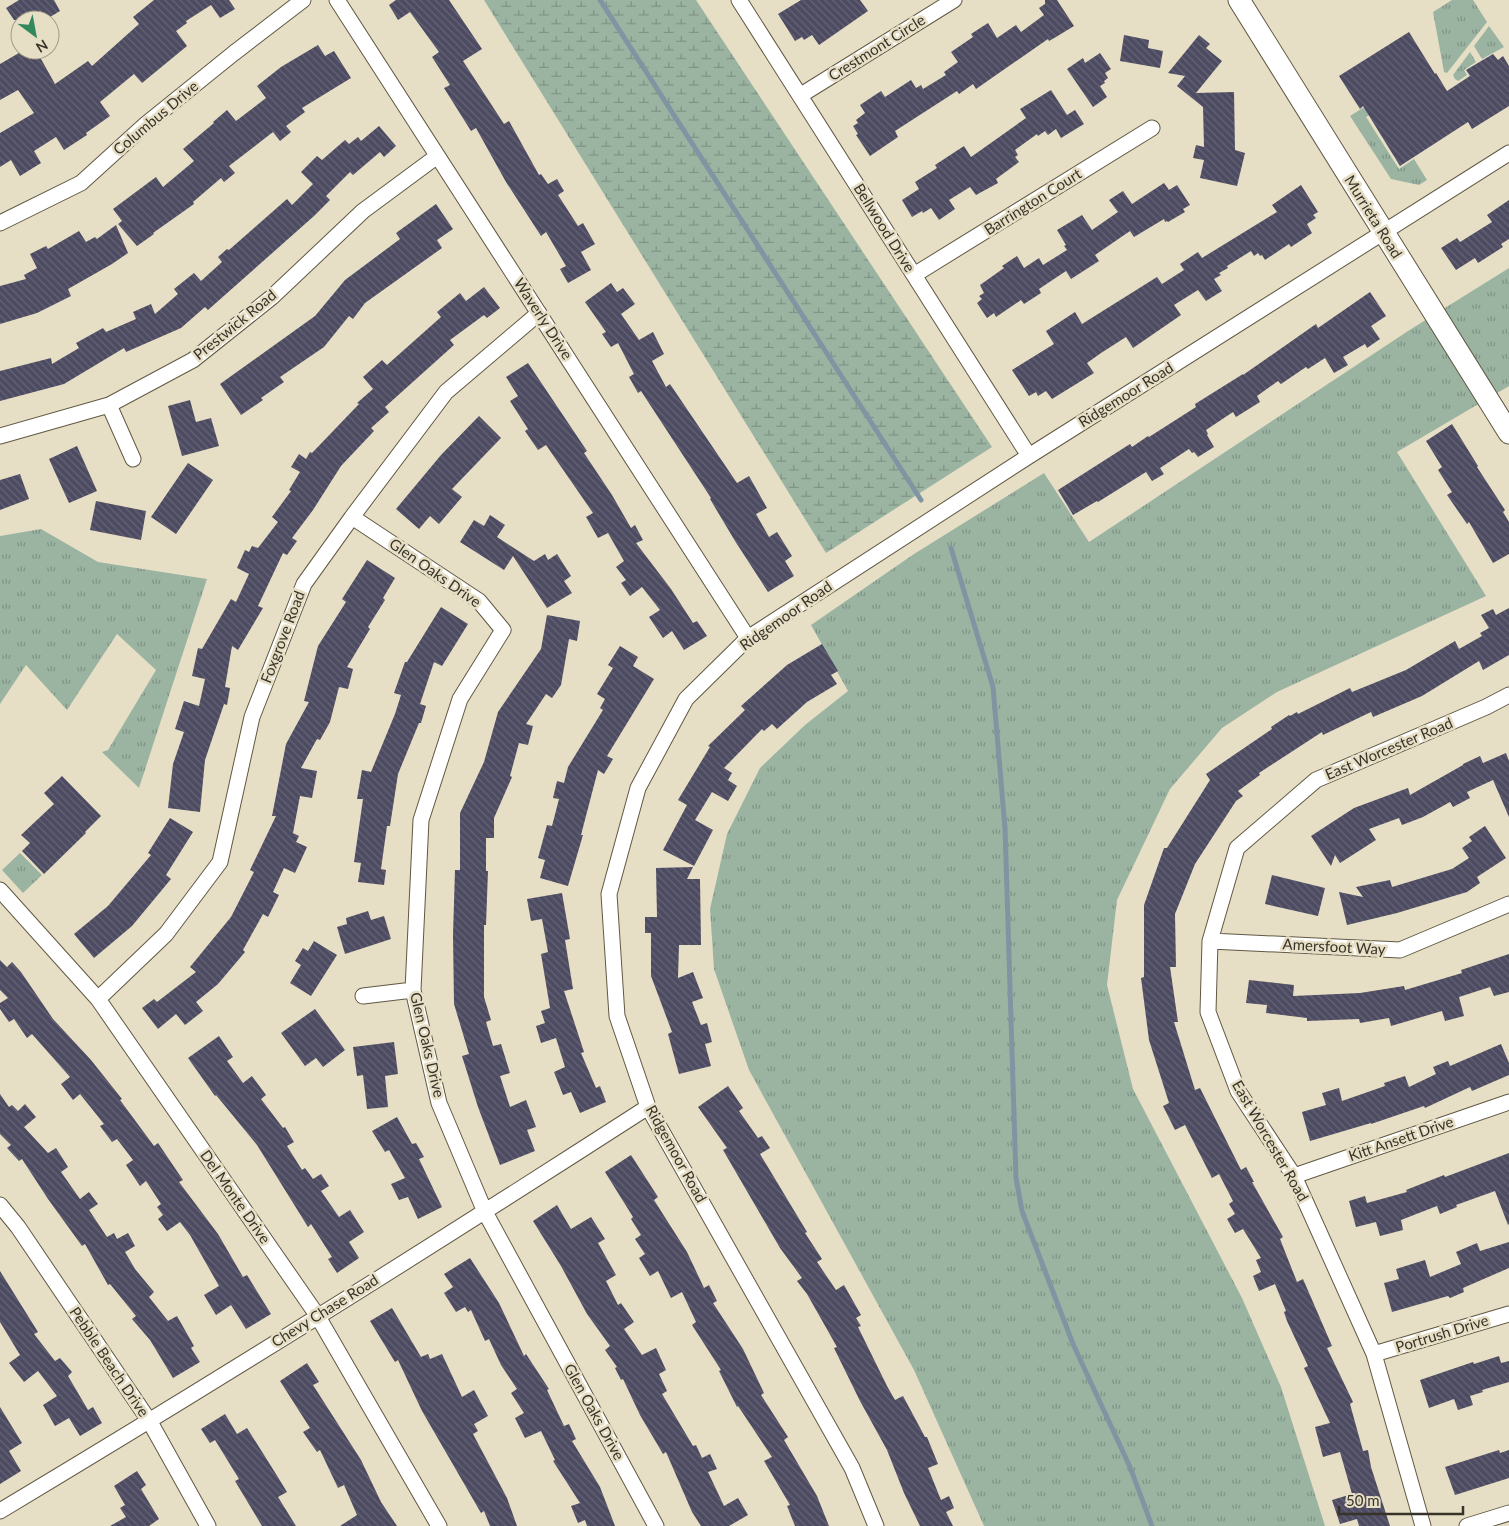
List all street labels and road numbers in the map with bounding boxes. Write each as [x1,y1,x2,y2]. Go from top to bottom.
street label: Crestmont Circle [825,10,928,84]
street label: Columbus Drive [109,76,202,158]
street label: Barrington Court [980,164,1085,238]
street label: Murrieta Road [1341,172,1407,261]
street label: Bellwood Drive [850,180,919,275]
street label: Waverly Drive [511,274,577,363]
street label: Prestwick Road [189,285,279,363]
street label: Ridgemoor Road [1075,358,1176,431]
street label: Glen Oaks Drive [386,534,485,610]
street label: Ridgemoor Road [736,577,835,654]
street label: Foxgrove Road [256,588,308,685]
street label: East Worcester Road [1322,713,1455,783]
street label: Amersfoot Way [1282,934,1386,958]
street label: Glen Oaks Drive [407,990,449,1099]
street label: East Worcester Road [1229,1077,1313,1204]
street label: Ridgemoor Road [643,1102,711,1205]
street label: Kitt Ansett Drive [1346,1112,1456,1164]
street label: Del Monte Drive [197,1146,275,1247]
street label: Chevy Chase Road [268,1270,381,1350]
street label: Pebble Beach Drive [66,1303,153,1420]
street label: Portrush Drive [1393,1310,1490,1356]
street label: Glen Oaks Drive [561,1360,629,1463]

